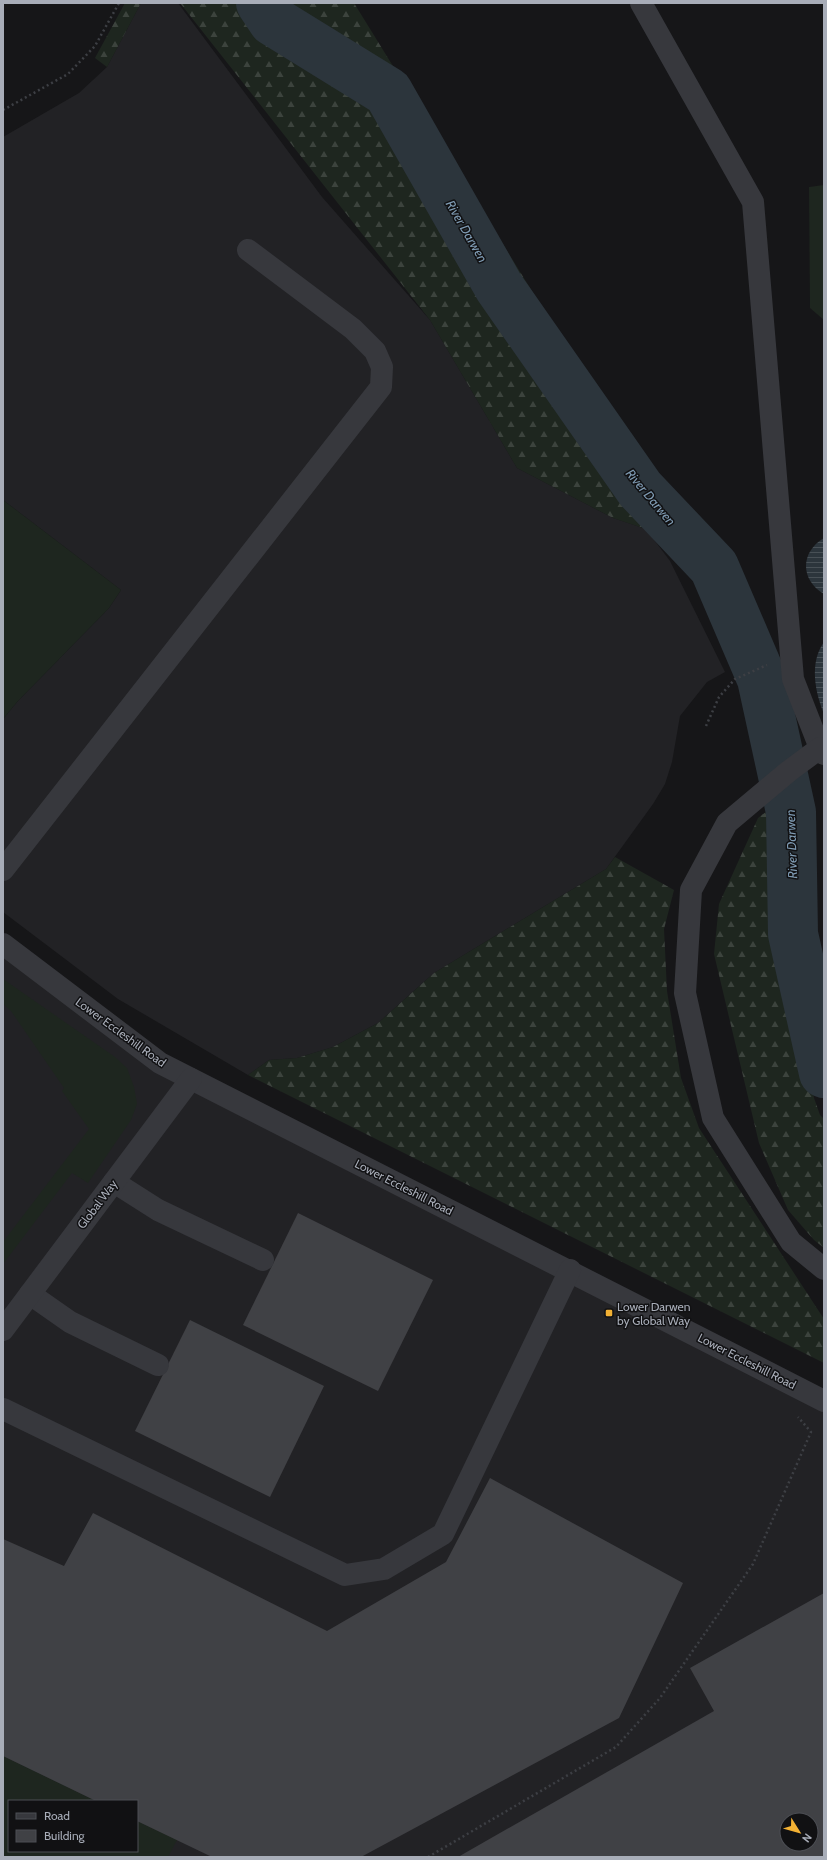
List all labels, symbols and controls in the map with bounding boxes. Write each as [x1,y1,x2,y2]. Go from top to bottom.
water label: River Darwen [443,197,491,265]
water label: River Darwen [623,465,679,529]
water label: River Darwen [782,809,800,879]
street label: Lower Eccleshill Road [73,994,169,1070]
street label: Lower Eccleshill Road [352,1156,456,1218]
street label: Global Way [74,1176,120,1232]
place label: Lower Darwen by Global Way [617,1299,691,1328]
marker: Lower Darwen by Global Way [604,1308,614,1318]
street label: Lower Eccleshill Road [695,1330,799,1392]
legend [8,1800,138,1852]
text: Road [44,1808,70,1823]
north arrow [779,1812,819,1852]
text: Building [44,1828,86,1843]
text: N [799,1831,815,1845]

